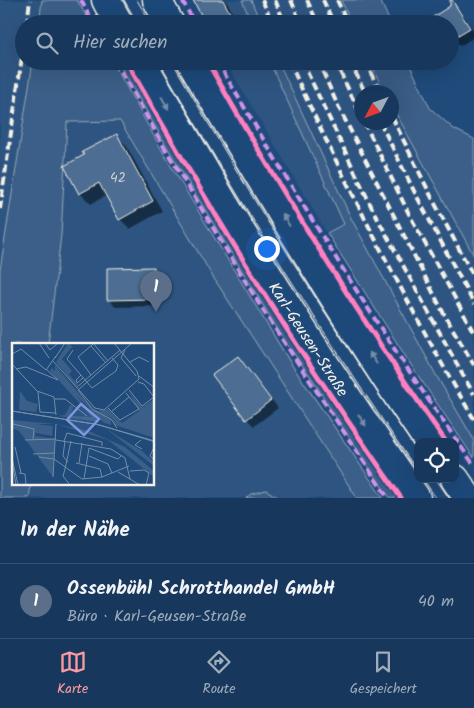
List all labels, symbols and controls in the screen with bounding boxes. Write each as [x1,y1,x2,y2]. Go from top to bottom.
search box [15,15,459,70]
text: Hier suchen [73,28,167,58]
icon: search [33,29,61,57]
north arrow [354,85,399,130]
one-way arrow [161,96,169,111]
house number: 42 [110,167,126,189]
one-way arrow [281,214,290,227]
your location [254,236,280,262]
pin: 1 [140,271,172,312]
street label: Karl-Geusen-Straße [261,278,354,402]
inset map [12,343,155,486]
one-way arrow [368,351,378,364]
one-way arrow [357,413,367,426]
map controls [414,438,459,483]
button: locate [414,438,459,483]
text: In der Nähe [20,514,130,547]
text: Ossenbühl Schrotthandel GmbH [67,574,335,604]
text: 1 [34,589,38,614]
text: 40 m [418,589,454,614]
text: Büro · Karl-Geusen-Straße [67,604,246,629]
tab: Karte [57,648,88,700]
tab: Route [202,648,235,700]
tab: Gespeichert [350,648,417,700]

